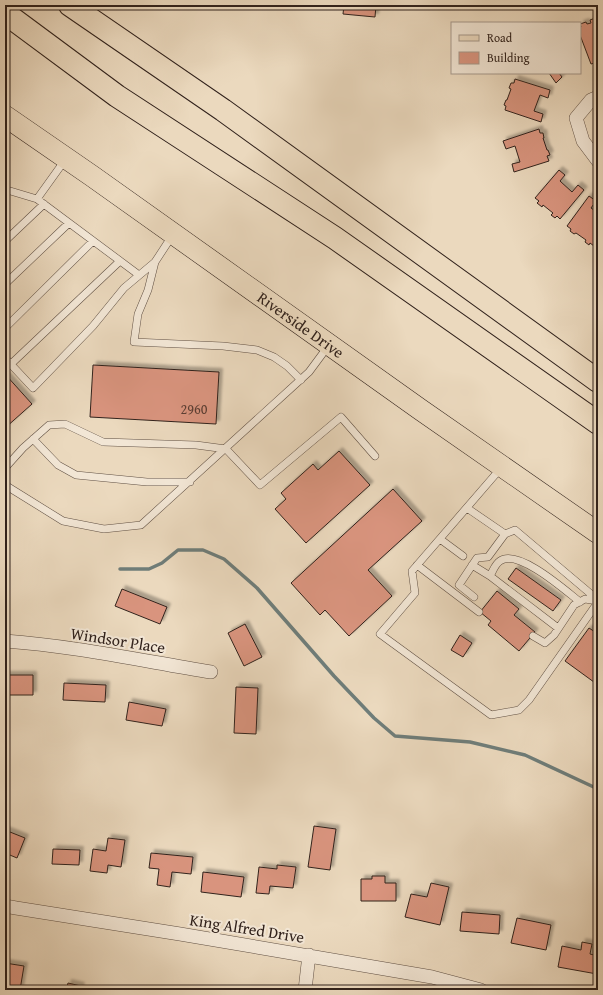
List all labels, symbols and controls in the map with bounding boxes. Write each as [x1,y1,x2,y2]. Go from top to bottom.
legend [451,22,581,74]
text: Road [487,29,513,46]
text: Building [487,49,530,66]
street label: Riverside Drive [252,285,349,364]
house number: 2960 [181,399,208,419]
street label: Windsor Place [69,621,167,659]
street label: King Alfred Drive [188,907,306,949]

